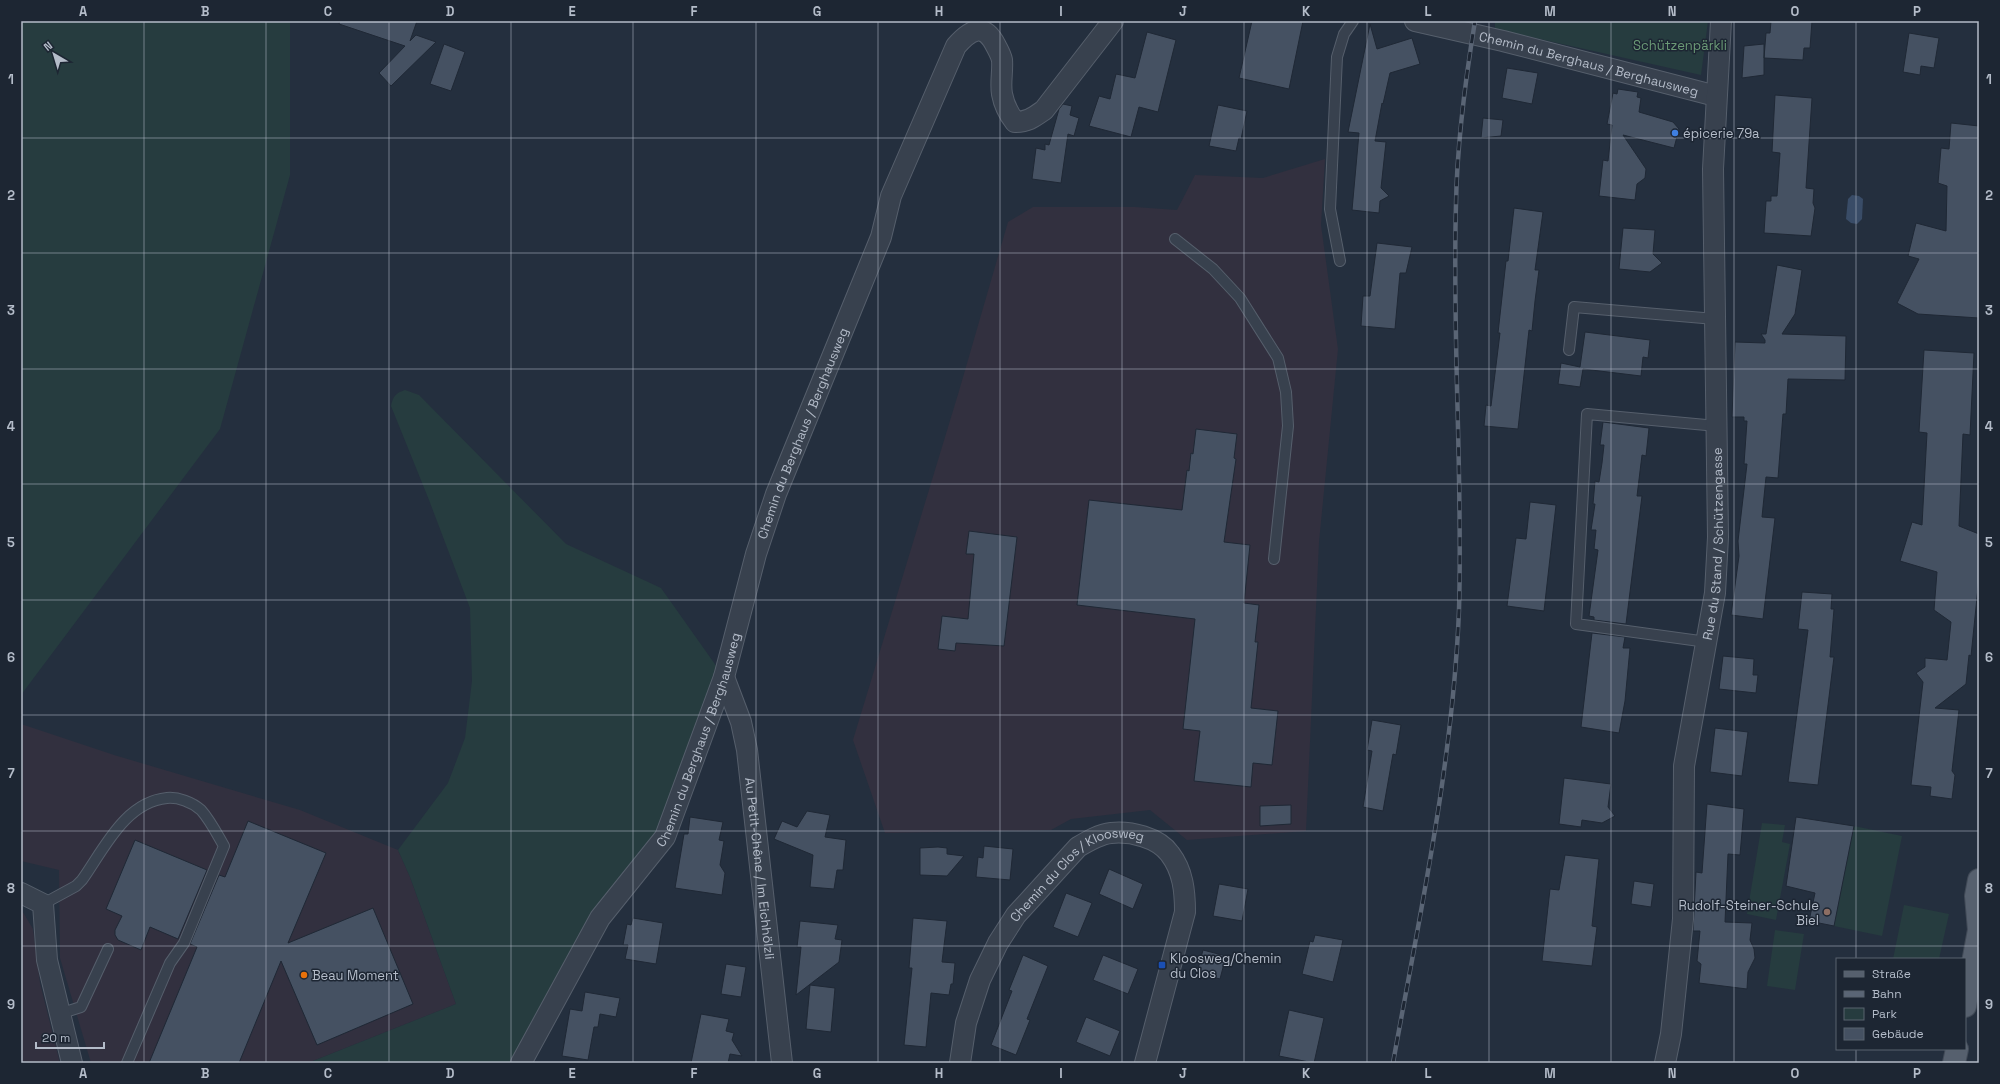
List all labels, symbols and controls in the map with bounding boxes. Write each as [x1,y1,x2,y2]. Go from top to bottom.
text: A [79,3,88,20]
text: B [201,3,210,20]
text: C [324,3,332,20]
text: D [446,3,455,20]
text: E [568,3,576,20]
text: F [691,3,698,20]
text: G [813,3,821,20]
text: H [935,3,943,20]
text: I [1059,3,1063,20]
text: J [1179,3,1187,20]
text: K [1302,3,1311,20]
text: L [1424,3,1432,20]
text: M [1544,3,1556,20]
text: N [1668,3,1676,20]
text: O [1791,3,1800,20]
text: P [1913,3,1921,20]
street label: Chemin du Berghaus / Berghausweg [1477,28,1700,100]
north arrow [34,34,74,74]
park label: Schützenpärkli [1633,37,1727,54]
text: N [41,38,55,54]
text: 1 [8,71,14,88]
text: 1 [1986,71,1992,88]
place label: épicerie 79a [1683,125,1760,142]
marker: épicerie 79a [1670,128,1680,138]
text: 2 [7,187,15,204]
text: 2 [1985,187,1993,204]
text: 3 [7,302,15,319]
text: 3 [1985,302,1993,319]
street label: Chemin du Berghaus / Berghausweg [754,325,852,541]
text: 4 [7,418,15,435]
text: 4 [1985,418,1993,435]
street label: Rue du Stand / Schützengasse [1699,447,1727,641]
text: 5 [7,534,15,551]
text: 5 [1985,534,1993,551]
street label: Chemin du Berghaus / Berghausweg [652,631,744,850]
text: 6 [7,649,15,666]
text: 6 [1985,649,1993,666]
text: 7 [7,765,15,782]
text: 7 [1985,765,1993,782]
street label: Au Petit-Chêne / Im Eichhölzli [741,777,778,960]
street label: Chemin du Clos / Kloosweg [1006,824,1146,925]
text: 8 [7,880,15,897]
text: 8 [1985,880,1993,897]
place label: Rudolf-Steiner-Schule Biel [1679,897,1819,929]
marker: Rudolf-Steiner-Schule Biel [1822,907,1832,917]
place label: Kloosweg/Chemin du Clos [1170,950,1281,982]
legend [1836,958,1966,1050]
marker: Kloosweg/Chemin du Clos [1157,960,1167,970]
text: Straße [1872,966,1911,982]
place label: Beau Moment [312,967,399,984]
marker: Beau Moment [299,970,309,980]
text: Bahn [1872,986,1902,1002]
text: 9 [7,996,15,1013]
text: 9 [1985,996,1993,1013]
text: Park [1872,1006,1897,1022]
scale bar [36,1024,104,1050]
text: Gebäude [1872,1026,1924,1042]
text: 20 m [42,1030,70,1046]
text: A [79,1065,88,1082]
text: B [201,1065,210,1082]
text: C [324,1065,332,1082]
text: D [446,1065,455,1082]
text: E [568,1065,576,1082]
text: F [691,1065,698,1082]
text: G [813,1065,821,1082]
text: H [935,1065,943,1082]
text: I [1059,1065,1063,1082]
text: J [1179,1065,1187,1082]
text: K [1302,1065,1311,1082]
text: L [1424,1065,1432,1082]
text: M [1544,1065,1556,1082]
text: N [1668,1065,1676,1082]
text: O [1791,1065,1800,1082]
text: P [1913,1065,1921,1082]

